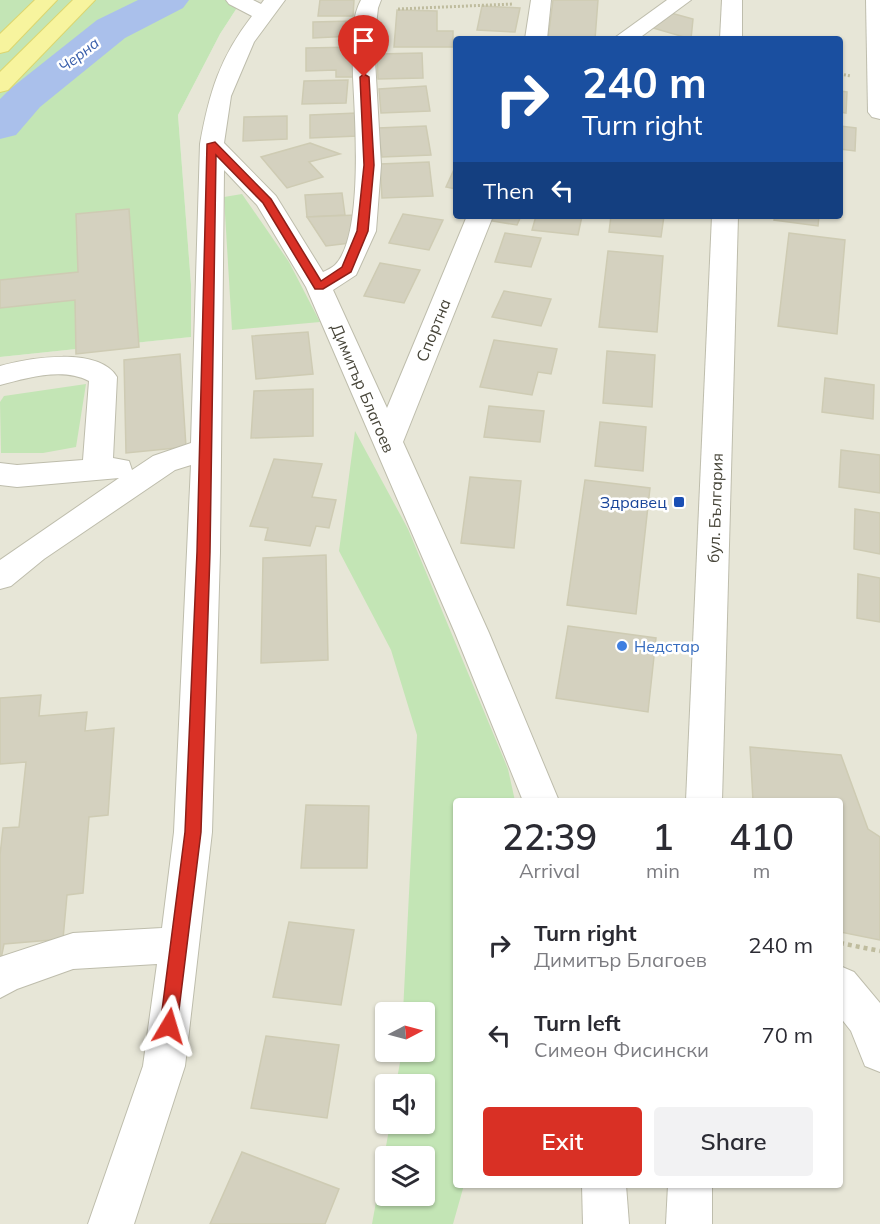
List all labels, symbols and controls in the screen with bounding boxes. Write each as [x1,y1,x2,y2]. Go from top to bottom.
pin [338,15,389,77]
icon: arrive [347,24,380,57]
water label: Черна [55,33,103,76]
text: 240 m [582,56,707,109]
icon: right [483,60,561,138]
text: Turn right [582,108,702,142]
icon: left [546,174,579,207]
text: Then [483,177,534,205]
street label: Спортна [411,296,455,364]
street label: Димитър Благоев [327,320,399,456]
street label: бул. България [703,453,727,563]
place label: Здравец [600,492,667,512]
marker: Здравец [672,495,686,509]
place label: Недстар [634,636,700,656]
marker: Недстар [615,639,629,653]
text: 22:39 [502,814,597,859]
text: 1 [652,814,674,859]
text: 410 [729,814,794,859]
text: Arrival [519,858,580,883]
text: min [646,858,680,883]
text: m [753,858,770,883]
text: Turn right [534,919,637,947]
icon: right [483,929,516,962]
text: 240 m [748,931,813,959]
text: Димитър Благоев [534,947,707,972]
position arrow [137,994,201,1058]
north arrow [375,1002,435,1062]
map controls [375,1002,435,1206]
text: Turn left [534,1009,621,1037]
icon: left [483,1019,516,1052]
text: 70 m [762,1021,813,1049]
text: Симеон Фисински [534,1037,709,1062]
button: sound [375,1074,435,1134]
button: Exit [483,1107,642,1176]
button: Share [654,1107,813,1176]
button: layers [375,1146,435,1206]

